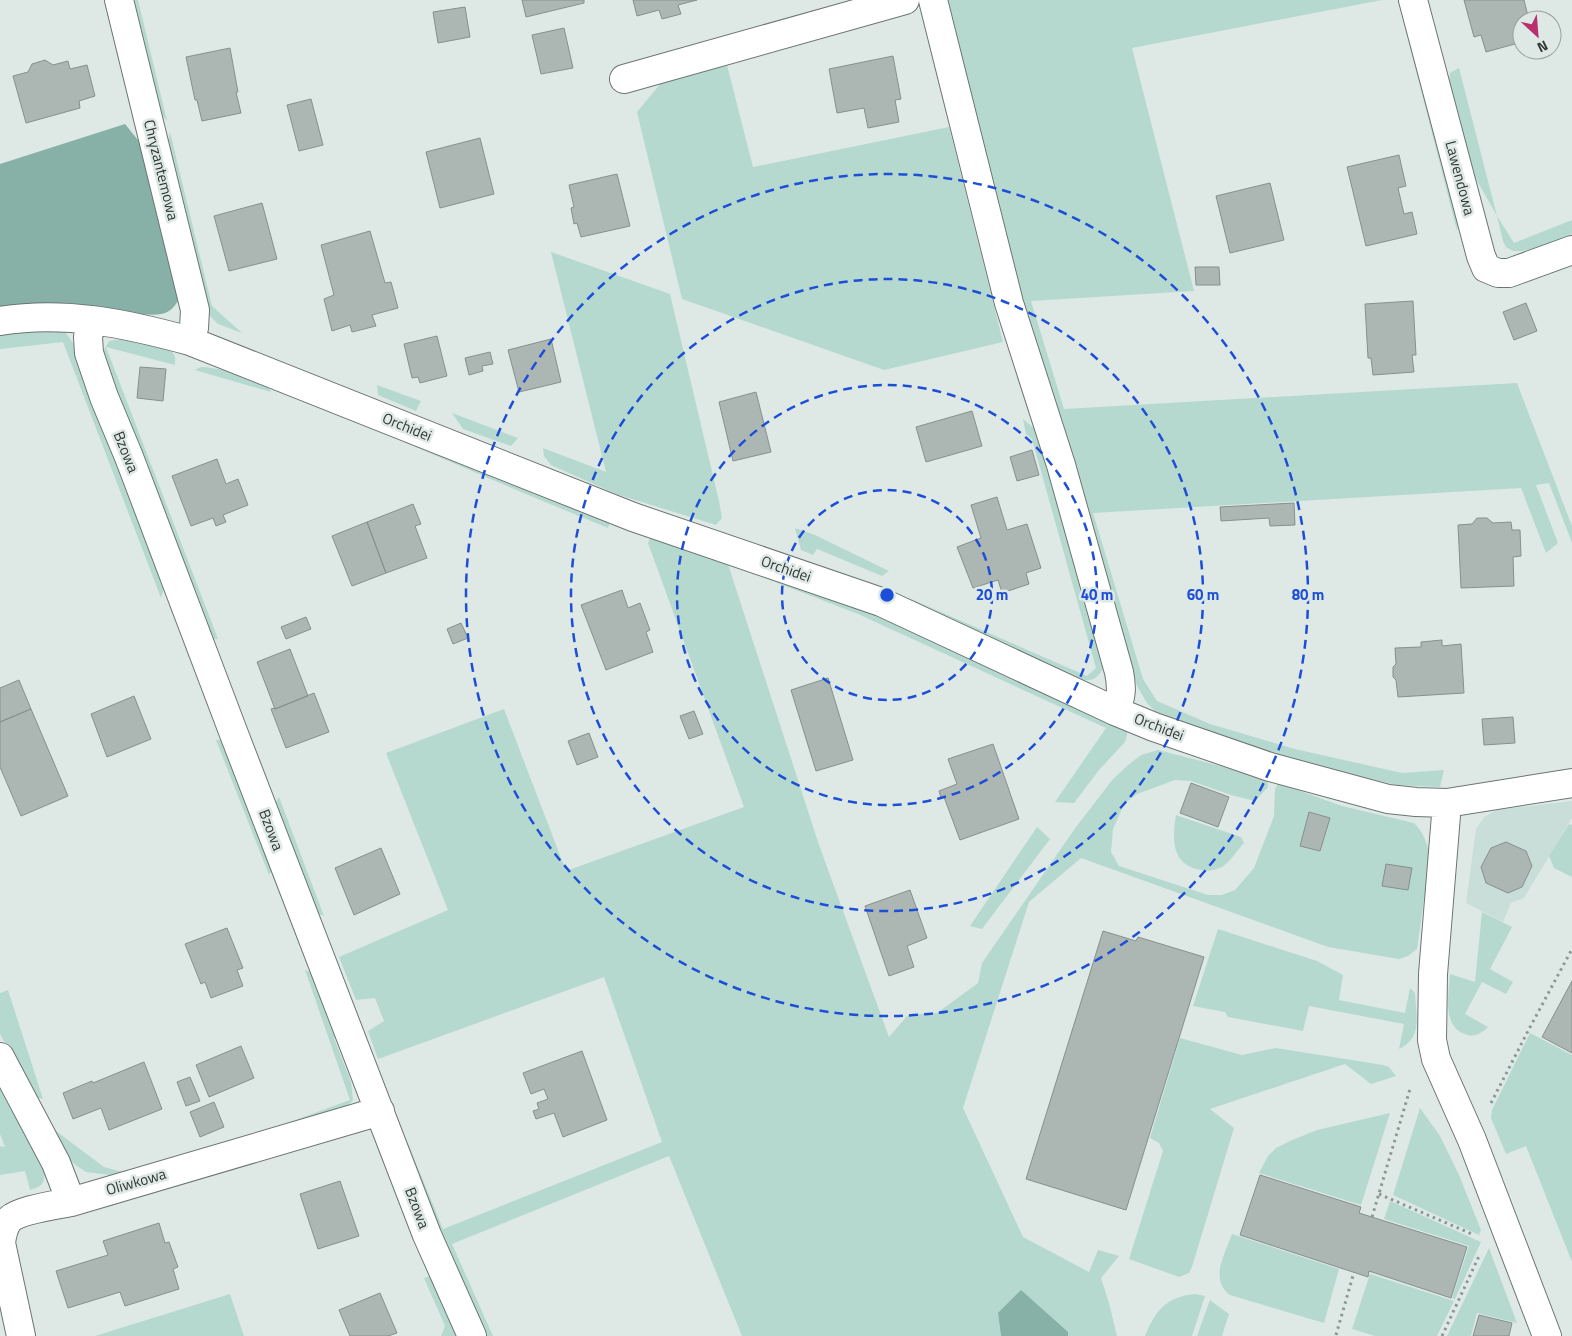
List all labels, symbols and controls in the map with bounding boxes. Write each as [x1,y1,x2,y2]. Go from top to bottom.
north arrow [1512,10,1562,60]
text: N [1534,36,1552,59]
street label: Chryzantemowa [138,117,185,223]
street label: Lawendowa [1439,138,1482,218]
street label: Orchidei [379,406,435,447]
street label: Bzowa [108,428,145,476]
street label: Orchidei [758,549,814,588]
text: 20 m [976,583,1008,606]
text: 40 m [1081,583,1113,606]
text: 60 m [1187,583,1219,606]
text: 80 m [1292,583,1324,606]
centre of rings [878,586,896,604]
street label: Orchidei [1131,707,1187,747]
street label: Bzowa [253,806,290,854]
street label: Oliwkowa [103,1162,169,1201]
street label: Bzowa [399,1184,436,1232]

